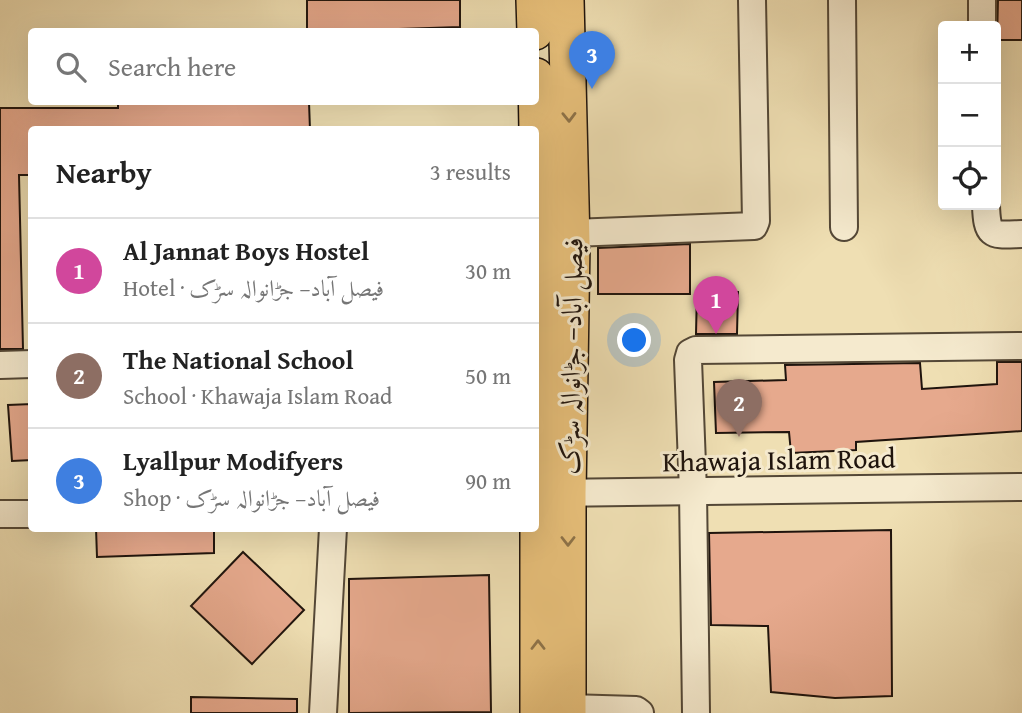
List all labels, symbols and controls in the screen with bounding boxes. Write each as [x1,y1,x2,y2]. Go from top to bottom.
map controls [938,21,1001,210]
button: + [938,21,1001,84]
search box [28,28,539,105]
pin: 3 [569,31,615,89]
text: Search here [108,47,236,86]
icon: search [52,48,90,86]
button: − [938,84,1001,147]
one-way arrow [561,112,577,123]
button: locate [938,147,1001,210]
text: Nearby [56,150,152,194]
text: 3 results [430,155,511,188]
text: Al Jannat Boys Hostel [123,231,369,270]
street label: فیصل آباد– جڑانوالہ سڑک [547,237,593,475]
text: 1 [73,254,85,287]
text: 30 m [465,254,511,287]
text: Hotel · فیصل آباد– جڑانوالہ سڑک [123,271,384,304]
pin: 1 [693,276,739,334]
your location [617,323,651,357]
text: The National School [123,340,353,379]
text: 2 [73,359,85,392]
text: 50 m [465,359,511,392]
text: School · Khawaja Islam Road [123,379,392,412]
pin: 2 [716,379,762,437]
street label: Khawaja Islam Road [662,436,896,482]
text: Lyallpur Modifyers [123,441,343,480]
text: 3 [73,464,85,497]
text: 90 m [465,464,511,497]
text: Shop · فیصل آباد– جڑانوالہ سڑک [123,481,380,514]
one-way arrow [560,536,576,546]
one-way arrow [530,639,546,650]

